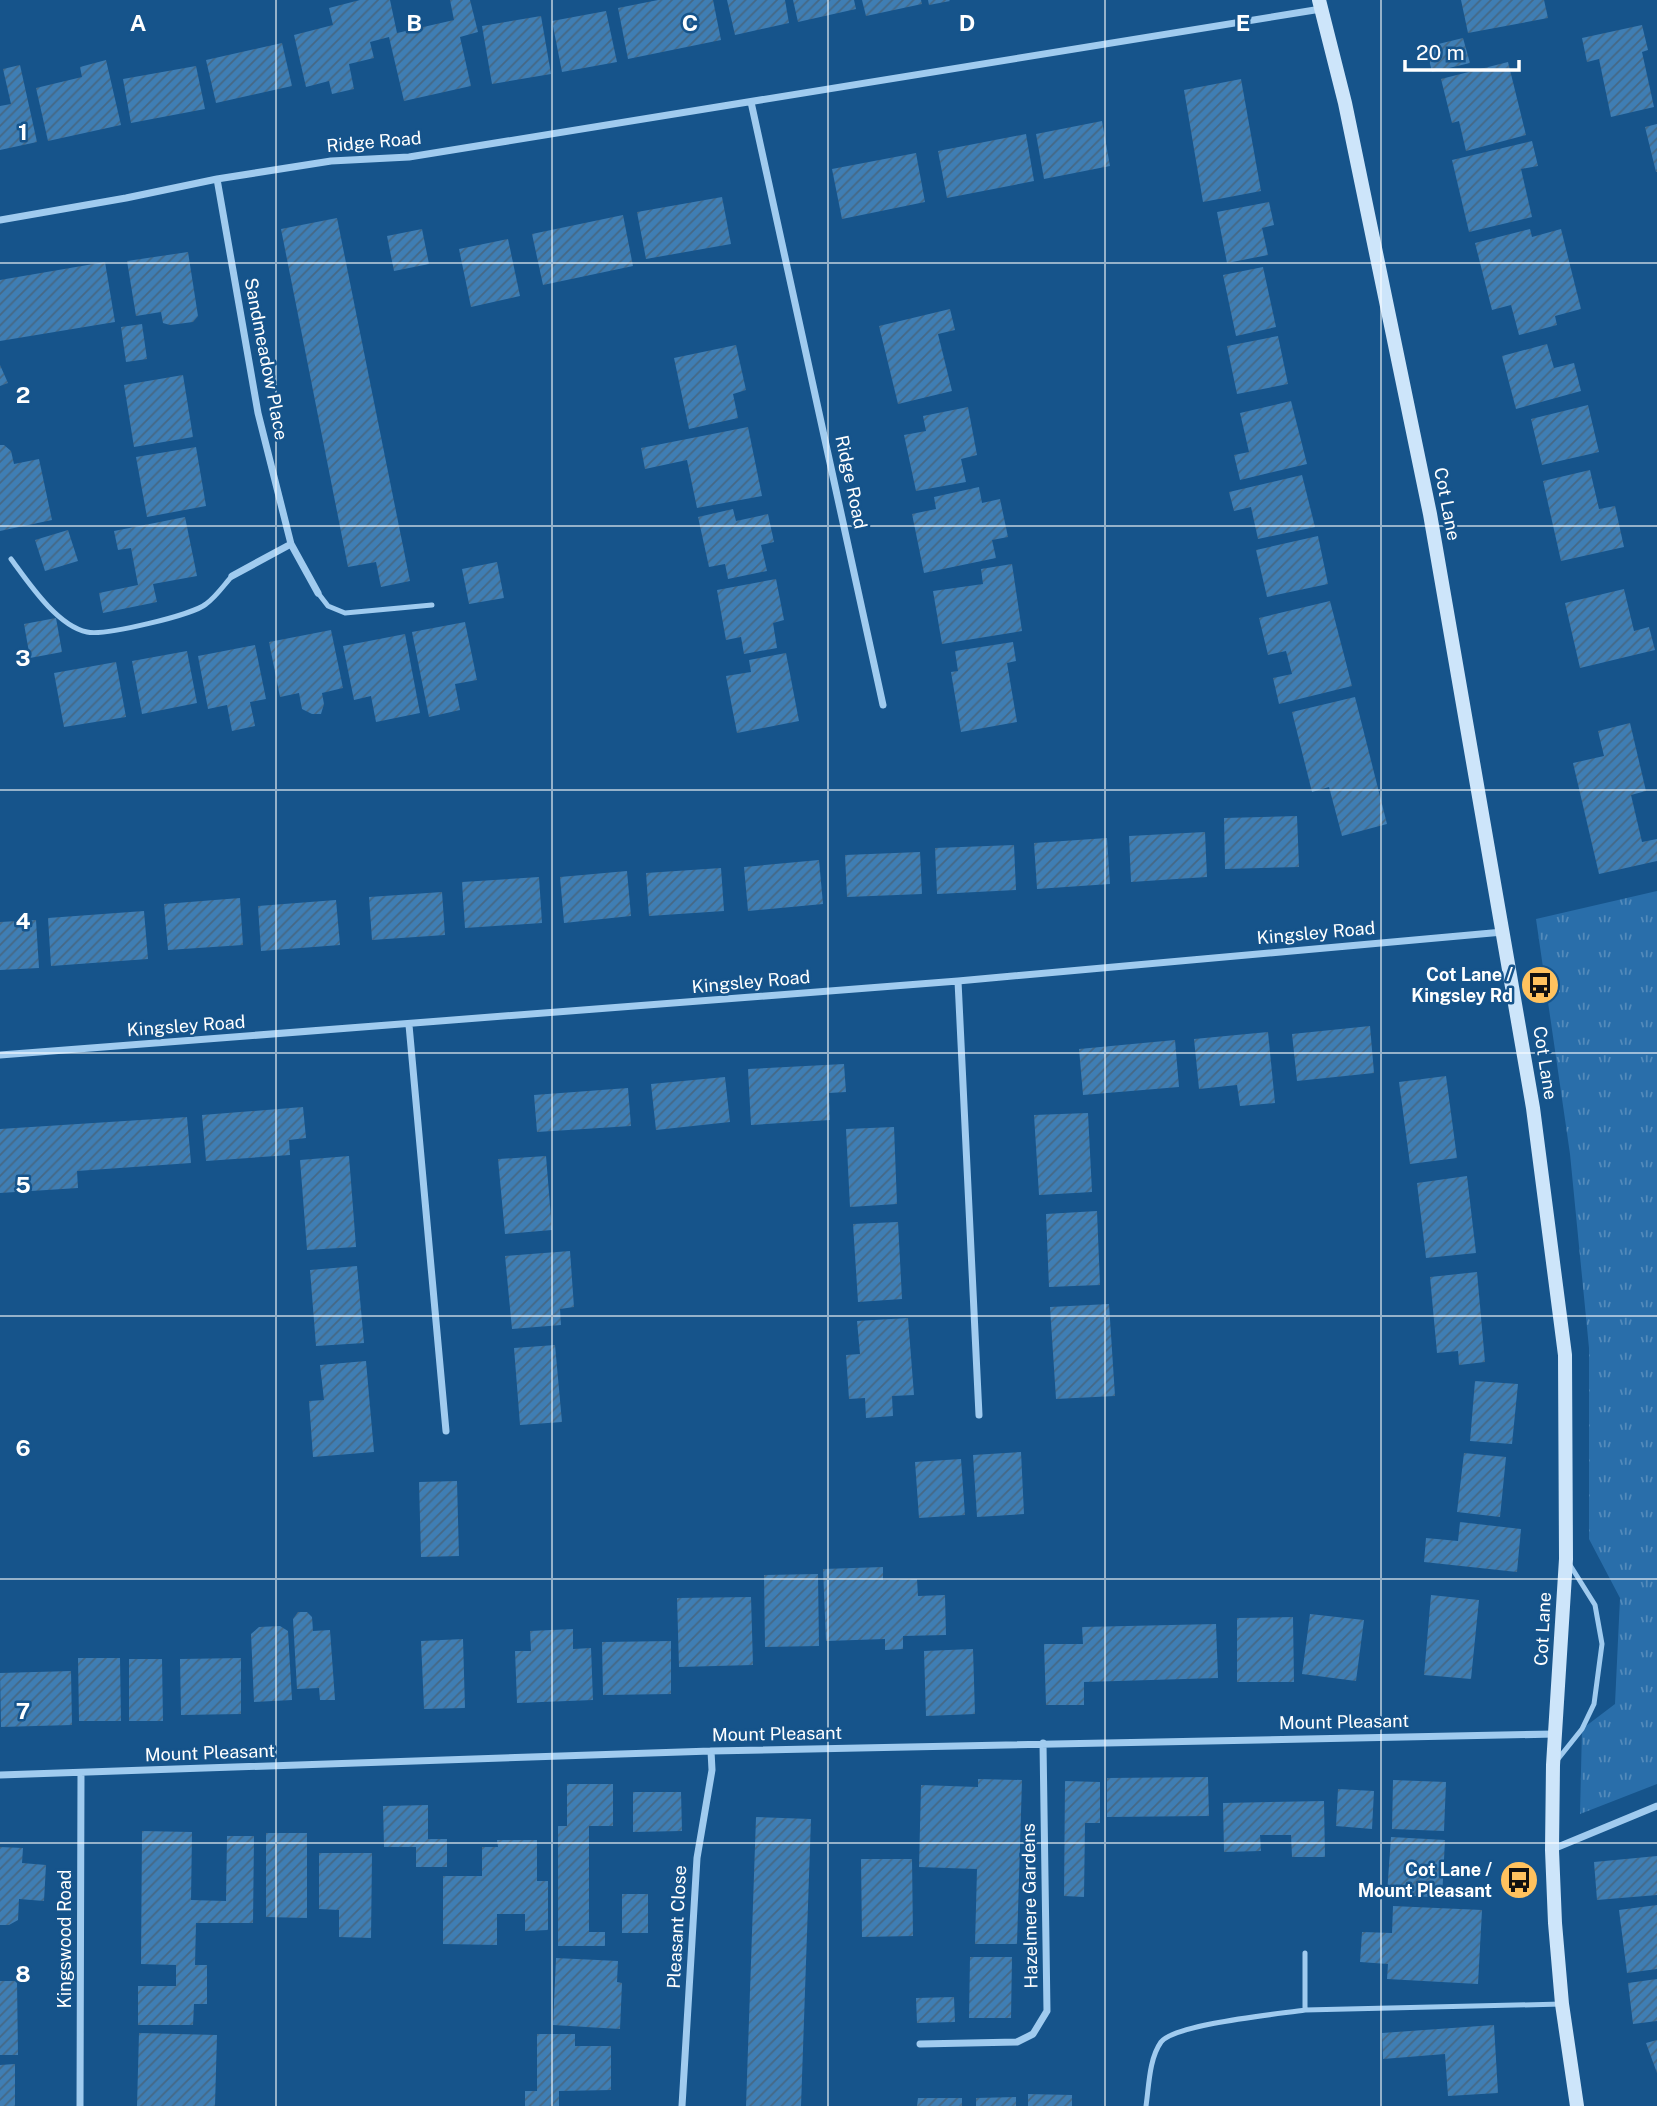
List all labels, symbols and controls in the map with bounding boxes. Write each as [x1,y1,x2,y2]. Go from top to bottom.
text: A [130,9,147,36]
text: B [406,9,422,36]
text: C [682,9,698,36]
text: D [959,9,975,36]
text: E [1236,9,1250,36]
scale bar [1405,28,1519,72]
text: 20 m [1416,40,1465,65]
text: 1 [18,118,28,145]
street label: Ridge Road [326,127,422,156]
street label: Sandmeadow Place [240,276,293,442]
text: 2 [16,381,30,408]
street label: Ridge Road [831,433,872,531]
street label: Cot Lane [1430,466,1465,542]
text: 3 [15,644,31,671]
text: 4 [15,907,31,934]
street label: Kingsley Road [1256,917,1376,948]
place label: Cot Lane / Kingsley Rd [1411,964,1513,1006]
bus stop icon: Cot Lane / Kingsley Rd [1519,964,1561,1006]
street label: Kingsley Road [691,966,811,997]
street label: Kingsley Road [126,1011,246,1040]
street label: Cot Lane [1529,1025,1562,1101]
text: 5 [15,1171,31,1198]
text: 6 [15,1434,31,1461]
street label: Cot Lane [1530,1591,1555,1667]
text: 7 [16,1697,30,1724]
street label: Mount Pleasant [1279,1710,1409,1733]
street label: Mount Pleasant [712,1722,842,1745]
street label: Mount Pleasant [144,1740,276,1765]
street label: Hazelmere Gardens [1018,1823,1041,1989]
place label: Cot Lane / Mount Pleasant [1358,1859,1492,1901]
bus stop icon: Cot Lane / Mount Pleasant [1498,1859,1540,1901]
street label: Pleasant Close [663,1865,690,1989]
street label: Kingswood Road [54,1869,75,2009]
text: 8 [15,1960,31,1987]

